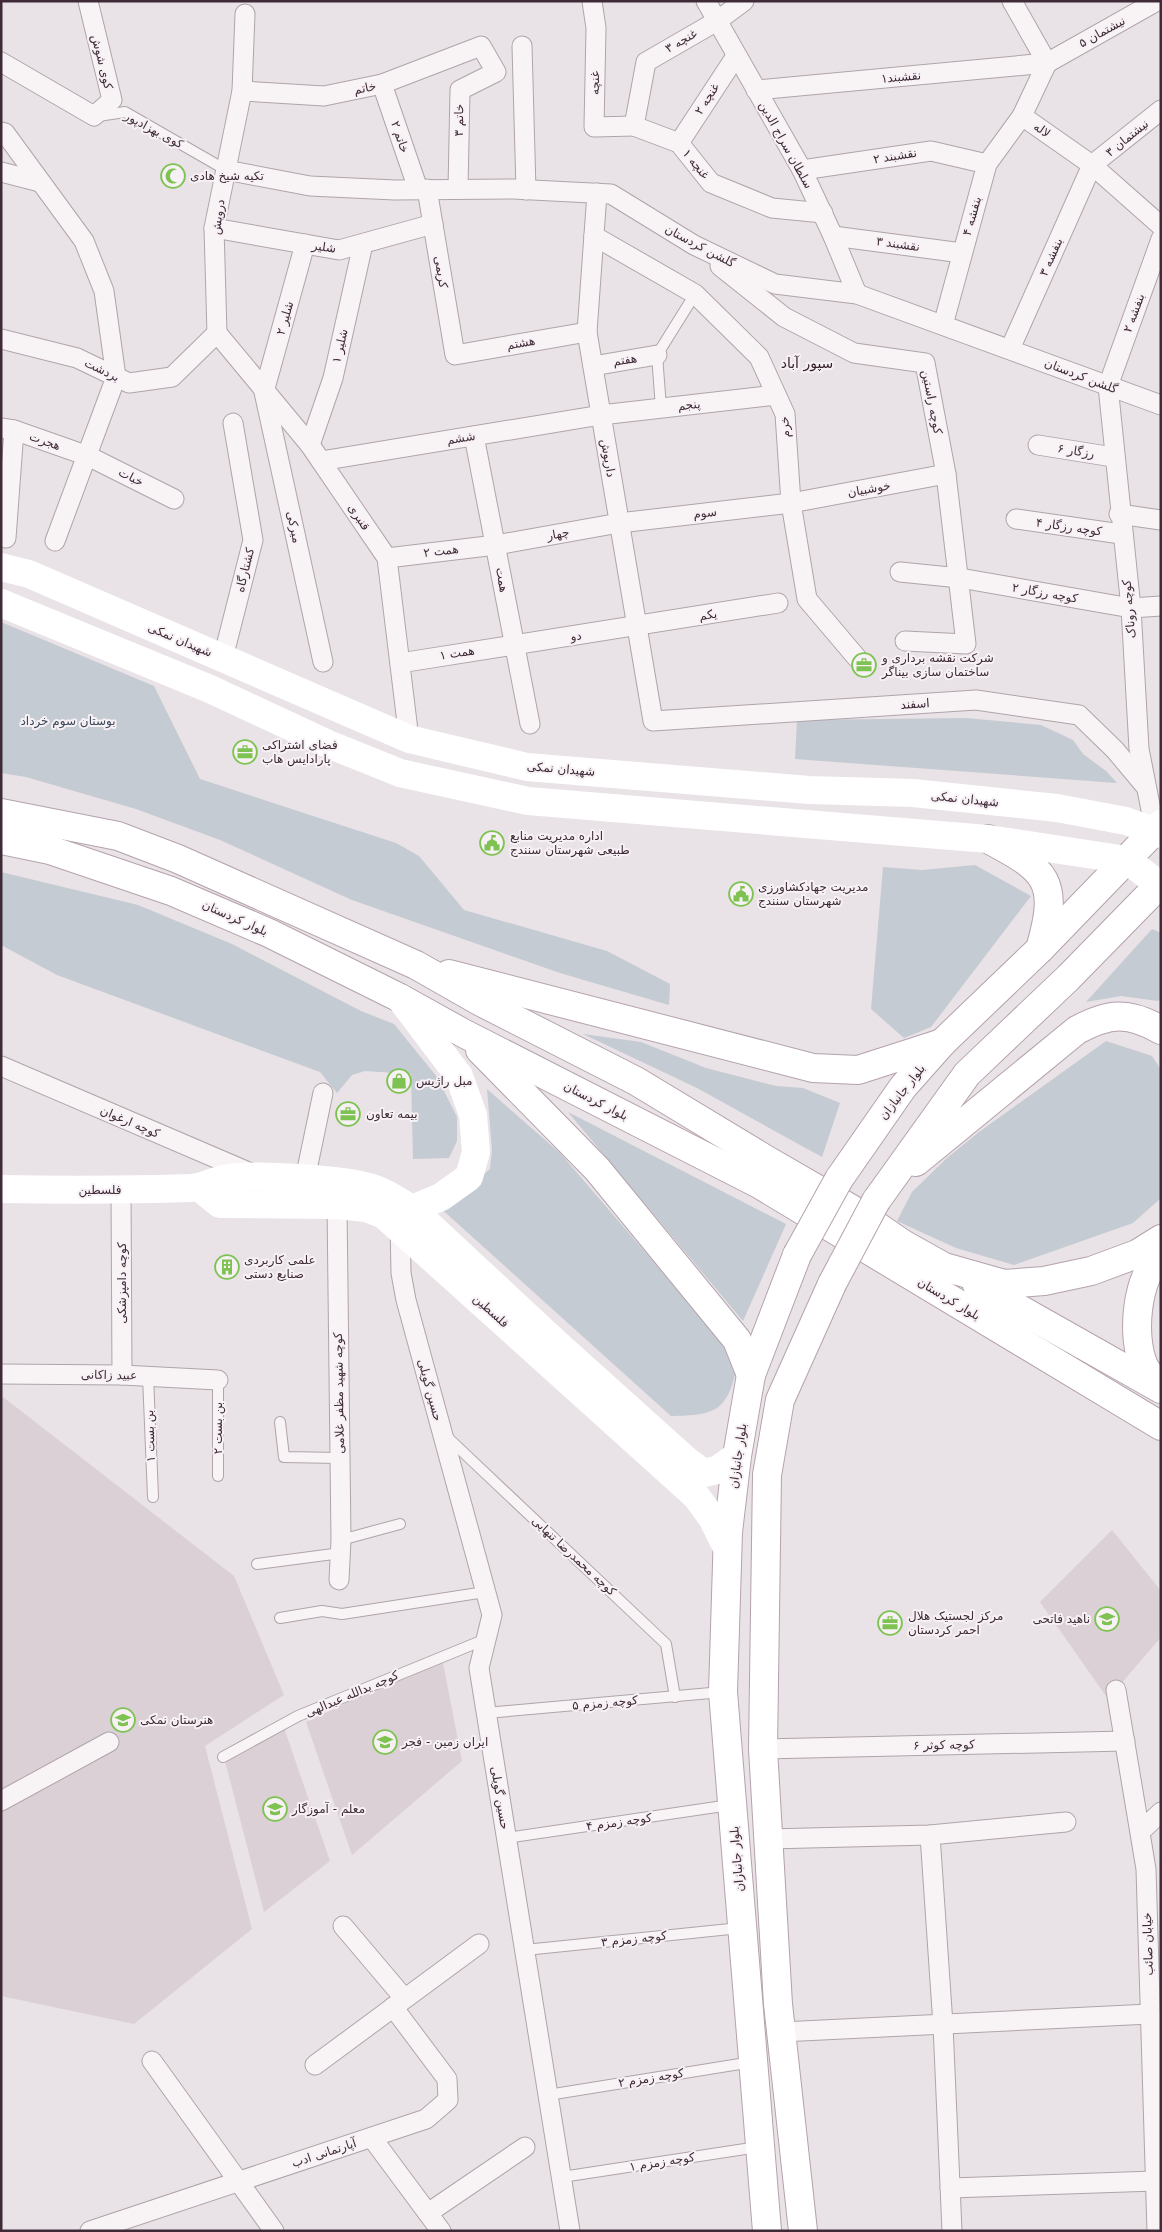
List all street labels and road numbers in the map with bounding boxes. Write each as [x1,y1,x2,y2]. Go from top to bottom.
street label: نیشتمان ۵ [1076,14,1128,50]
street label: غنچه ۳ [663,26,699,56]
street label: کوی شوش [87,33,116,91]
street label: نقشبند۱ [880,68,922,86]
street label: غنچه [588,71,602,95]
street label: خاتم [353,79,377,97]
street label: غنچه ۲ [692,81,722,117]
street label: سلطان سراج الدین [755,99,816,192]
street label: خاتم ۳ [452,104,466,136]
street label: کوی بهزادپور [121,108,186,152]
street label: نیشتمان ۳ [1103,117,1151,159]
street label: خاتم ۲ [388,119,412,155]
street label: لاله [1031,119,1053,141]
street label: غنچه ۱ [680,146,712,182]
street label: نقشبند ۲ [872,146,918,166]
street label: بنفشه ۴ [960,195,984,237]
street label: درویش [209,198,228,236]
street label: گلشن کردستان [662,222,738,271]
street label: نقشبند ۳ [875,234,921,254]
street label: بنفشه ۳ [1036,236,1066,278]
street label: شلیر [310,238,337,257]
street label: کریمی [431,255,451,290]
street label: بنفشه ۲ [1121,292,1147,334]
street label: شلیر ۲ [274,299,297,337]
street label: شلیر ۱ [329,328,352,365]
street label: هشتم [506,334,536,352]
street label: هفتم [612,351,638,369]
street label: بردشت [82,356,122,385]
street label: گلشن کردستان [1042,356,1120,397]
street label: کوچه راستین [918,369,945,436]
street label: پنجم [677,397,701,413]
street label: خرم [777,415,794,438]
street label: هجرت [27,429,62,454]
street label: ششم [446,429,476,447]
street label: داریوش [597,438,618,478]
street label: رزگار ۶ [1056,441,1096,462]
street label: خبات [116,465,146,489]
street label: خوشبیان [846,478,892,501]
street label: قنبری [344,501,373,533]
street label: سوم [692,505,718,522]
street label: میرکی [283,510,304,545]
street label: کوچه رزگار ۴ [1035,515,1103,540]
street label: چهار [545,525,570,544]
street label: همت ۲ [423,542,459,560]
street label: کشتارگاه [233,546,258,594]
street label: همت [493,566,511,594]
street label: کوچه روناک [1119,579,1140,639]
street label: کوچه رزگار ۲ [1011,580,1079,607]
street label: یکم [698,607,718,623]
street label: شهیدان نمکی [146,620,214,660]
street label: دو [569,628,583,645]
street label: همت ۱ [438,643,476,663]
street label: اسفند [900,696,930,712]
street label: شهیدان نمکی [526,759,596,779]
street label: شهیدان نمکی [930,788,1000,810]
street label: بلوار کردستان [200,897,270,940]
street label: بلوار جانبازان [876,1062,929,1123]
street label: بلوار کردستان [561,1079,630,1124]
street label: کوچه ارغوان [98,1103,162,1142]
street label: فلسطین [78,1183,122,1198]
street label: کوچه دامپزشکی [115,1242,130,1324]
street label: بلوار کردستان [915,1275,983,1324]
street label: فلسطین [470,1291,512,1331]
street label: کوچه شهید مظفر غلامی [331,1332,348,1454]
street label: حسین گویلی [414,1357,445,1423]
street label: عبید زاکانی [81,1368,137,1383]
street label: بن بست ۲ [211,1402,226,1454]
street label: بن بست ۱ [142,1410,159,1462]
street label: بلوار جانبازان [726,1422,751,1490]
street label: کوچه محمدرضا تنهایی [528,1513,619,1600]
street label: کوچه یدالله عبدالهی [303,1668,401,1721]
street label: کوچه زمزم ۵ [571,1693,639,1714]
street label: کوچه کوثر ۶ [913,1737,975,1754]
street label: حسین گویلی [487,1765,512,1831]
street label: کوچه زمزم ۴ [585,1810,653,1835]
street label: بلوار جانبازان [727,1825,748,1893]
street label: خیابان صائب [1140,1912,1156,1976]
street label: کوچه زمزم ۳ [600,1929,668,1950]
street label: کوچه زمزم ۲ [617,2066,685,2091]
street label: آپارتمانی ادب [290,2135,359,2171]
street label: کوچه زمزم ۱ [628,2150,696,2175]

